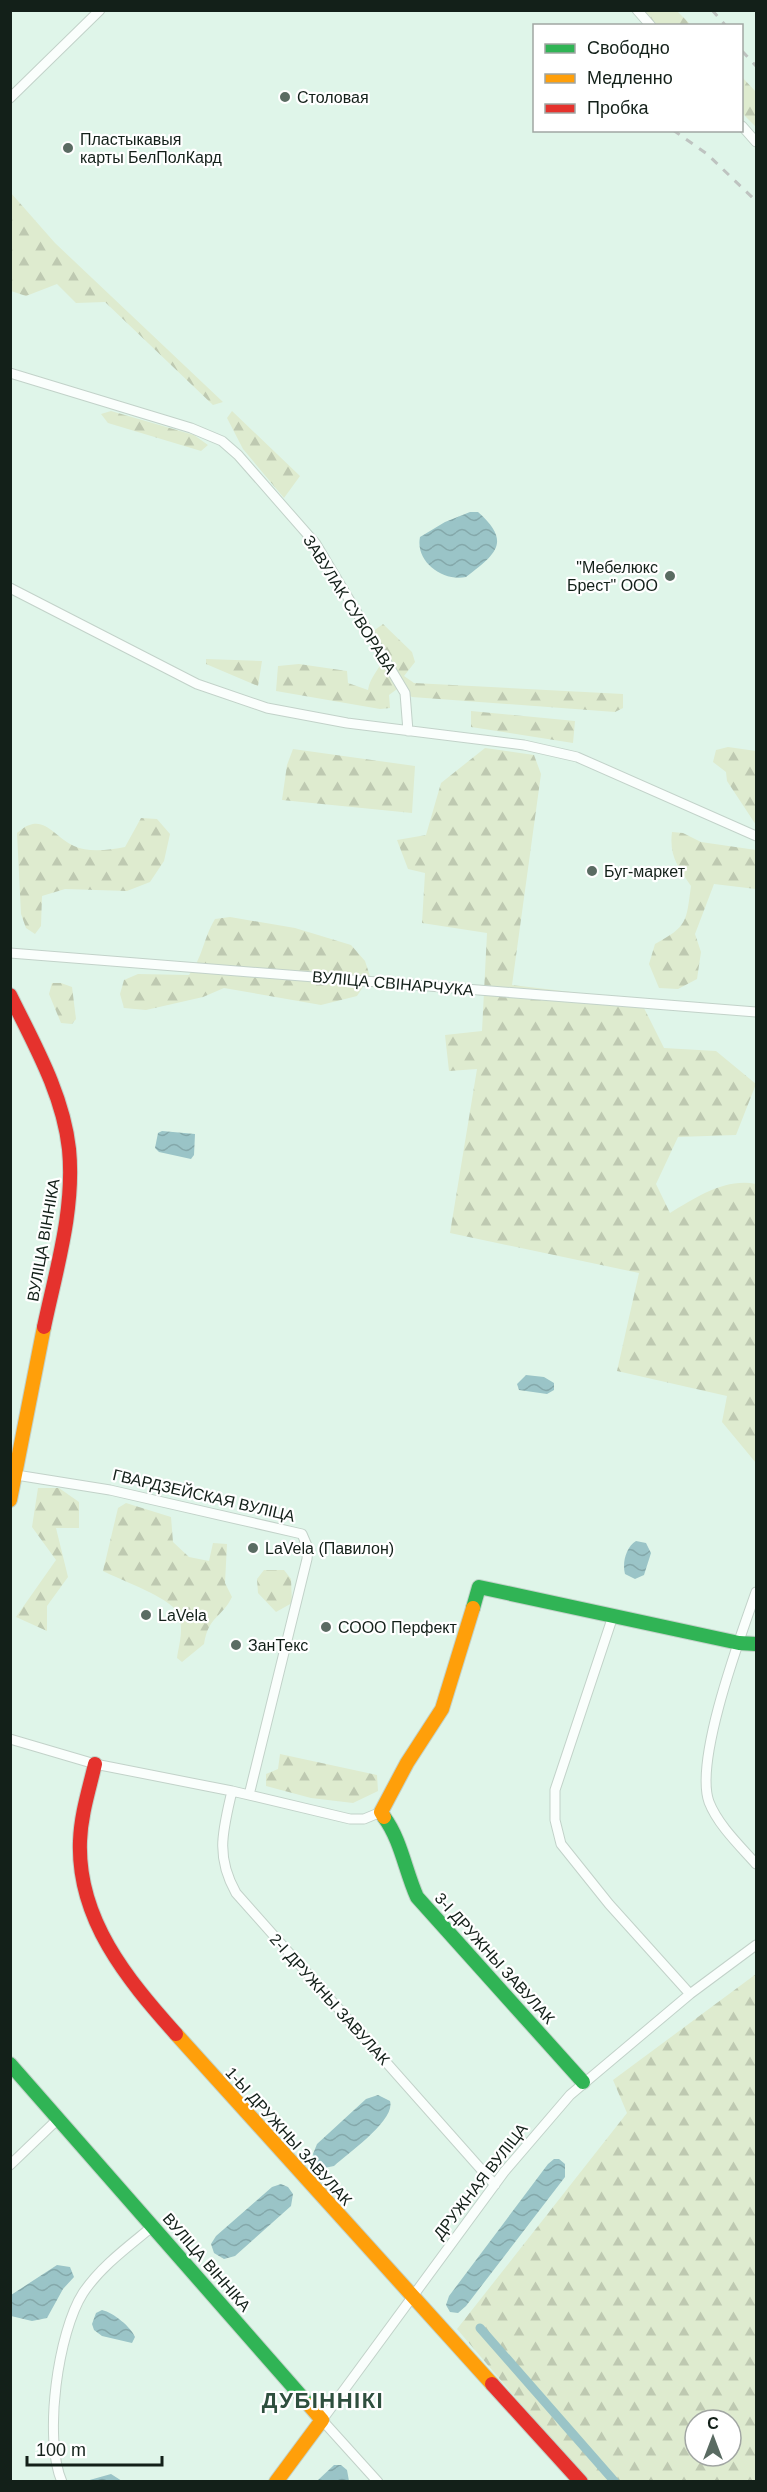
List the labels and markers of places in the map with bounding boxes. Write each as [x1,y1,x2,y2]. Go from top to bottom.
place label: Столовая [297,89,369,106]
marker: Столовая [278,90,292,104]
place label: Пластыкавыя карты БелПолКард [80,131,222,166]
marker: Пластыкавыя карты БелПолКард [61,141,75,155]
place label: "Мебелюкс Брест" ООО [567,559,658,594]
marker: "Мебелюкс Брест" ООО [663,569,677,583]
place label: Буг-маркет [604,863,686,880]
marker: Буг-маркет [585,864,599,878]
place label: LaVela (Павилон) [265,1540,394,1557]
marker: LaVela (Павилон) [246,1541,260,1555]
place label: LaVela [158,1607,207,1624]
marker: LaVela [139,1608,153,1622]
place label: СООО Перфект [338,1619,458,1636]
marker: СООО Перфект [319,1620,333,1634]
place label: ЗанТекс [248,1637,308,1654]
marker: ЗанТекс [229,1638,243,1652]

